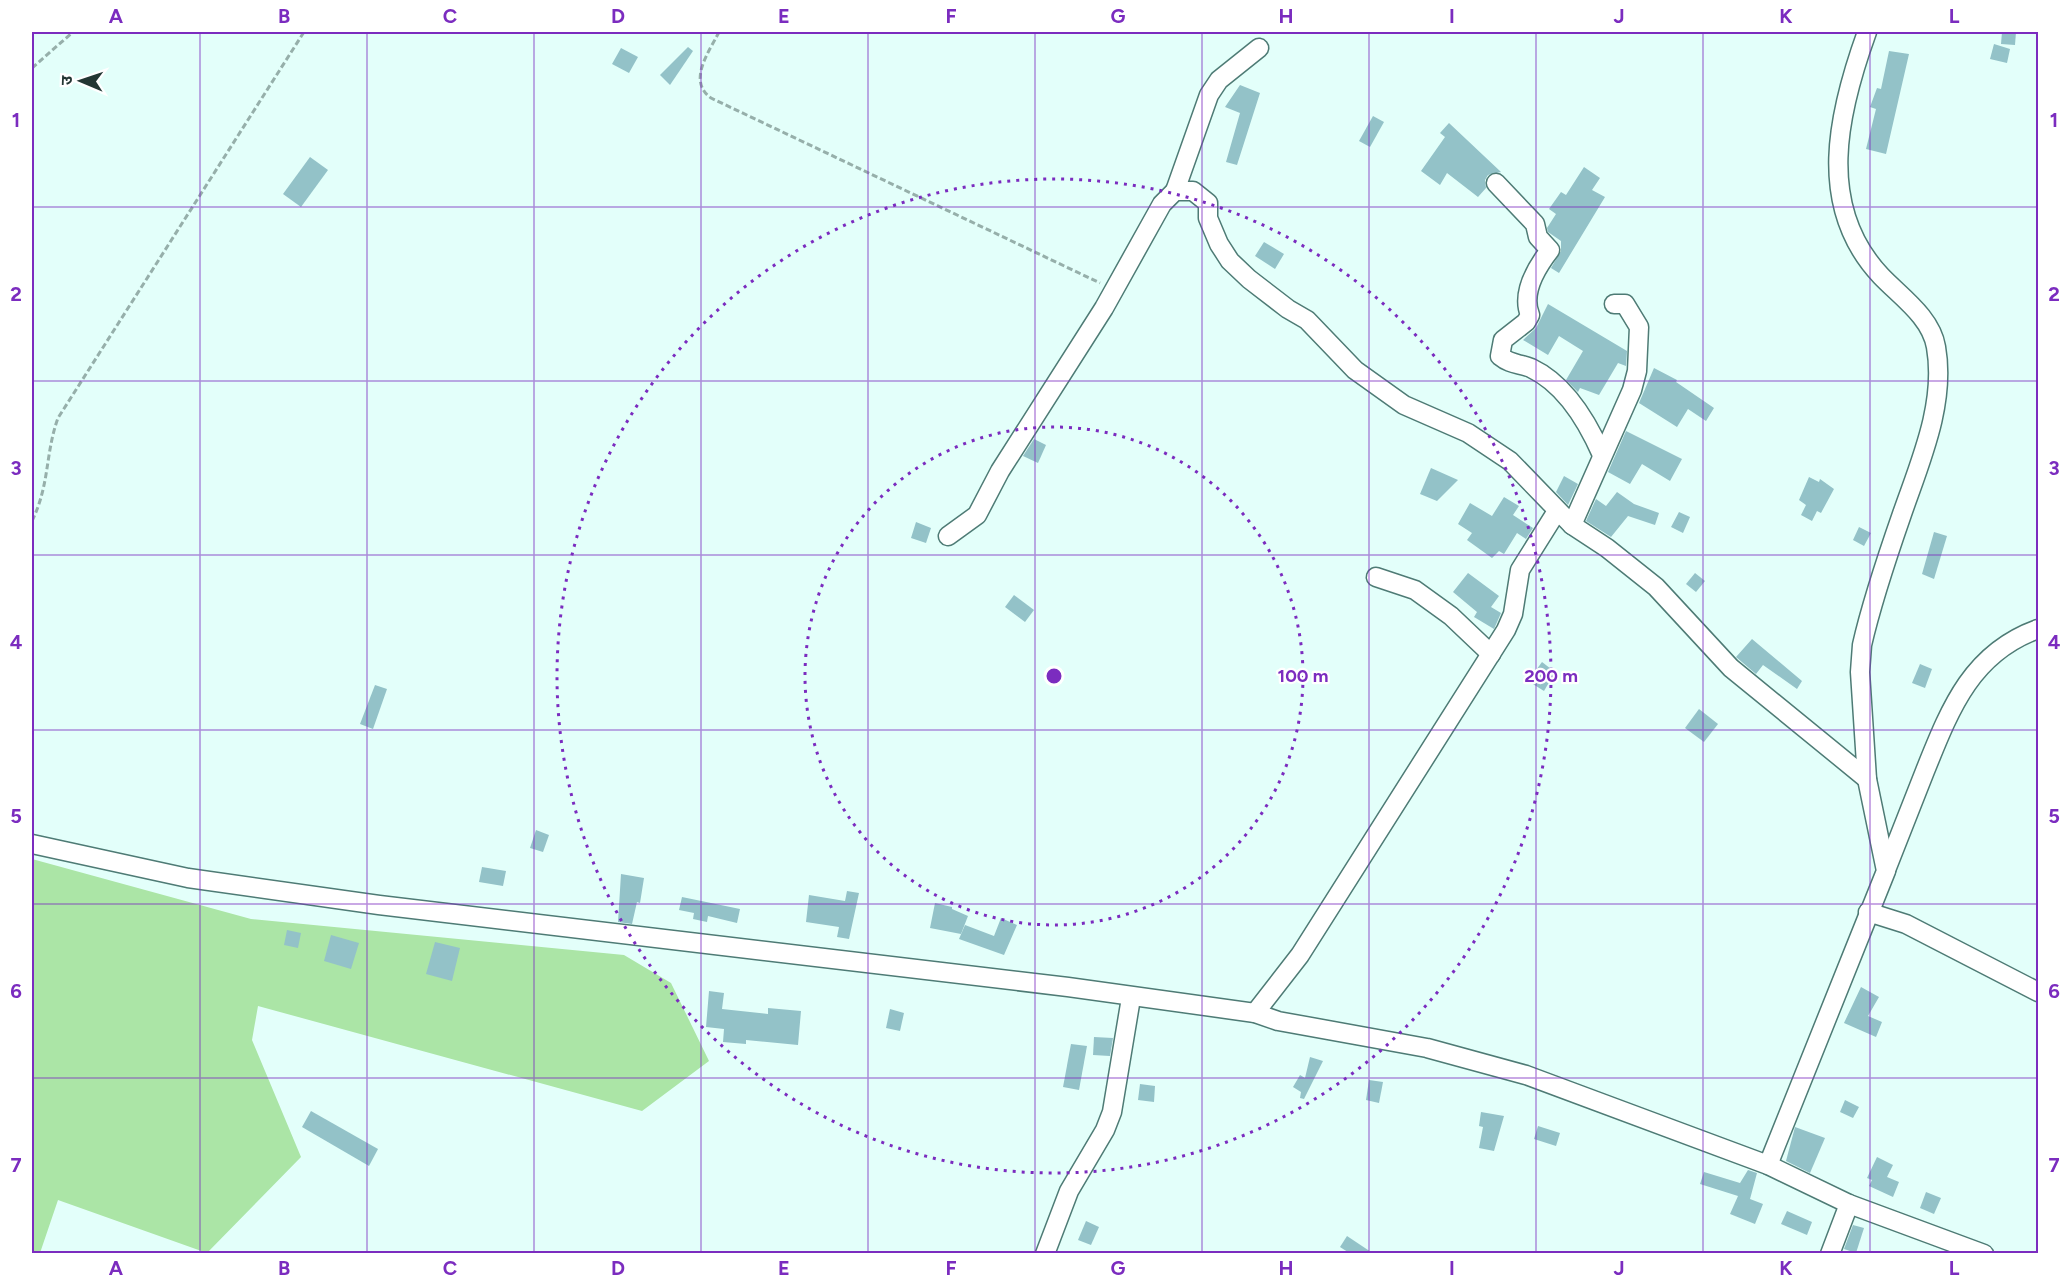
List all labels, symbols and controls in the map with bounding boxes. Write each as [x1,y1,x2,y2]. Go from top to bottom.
text: A [109,4,124,28]
text: B [278,4,290,28]
text: C [443,4,457,28]
text: D [611,4,625,28]
text: E [778,4,790,28]
text: F [945,4,957,28]
text: G [1111,4,1126,28]
text: H [1279,4,1294,28]
text: I [1449,4,1455,28]
text: J [1613,4,1625,28]
text: K [1779,4,1793,28]
text: L [1949,4,1960,28]
north arrow [51,51,111,111]
text: उ [57,75,76,86]
text: 1 [12,108,20,132]
text: 1 [2050,108,2058,132]
text: 2 [10,282,22,306]
text: 2 [2048,282,2060,306]
text: 3 [10,456,22,480]
text: 3 [2048,456,2060,480]
text: 4 [10,630,23,654]
text: 4 [2048,630,2061,654]
text: 100 m [1278,665,1328,687]
text: 200 m [1524,665,1578,687]
centre of rings [1044,666,1064,686]
text: 5 [10,804,22,828]
text: 5 [2048,804,2060,828]
text: 6 [10,979,22,1003]
text: 6 [2048,979,2060,1003]
text: 7 [10,1153,22,1177]
text: 7 [2048,1153,2060,1177]
text: A [109,1256,124,1280]
text: B [278,1256,290,1280]
text: C [443,1256,457,1280]
text: D [611,1256,625,1280]
text: E [778,1256,790,1280]
text: F [945,1256,957,1280]
text: G [1111,1256,1126,1280]
text: H [1279,1256,1294,1280]
text: I [1449,1256,1455,1280]
text: J [1613,1256,1625,1280]
text: K [1779,1256,1793,1280]
text: L [1949,1256,1960,1280]

